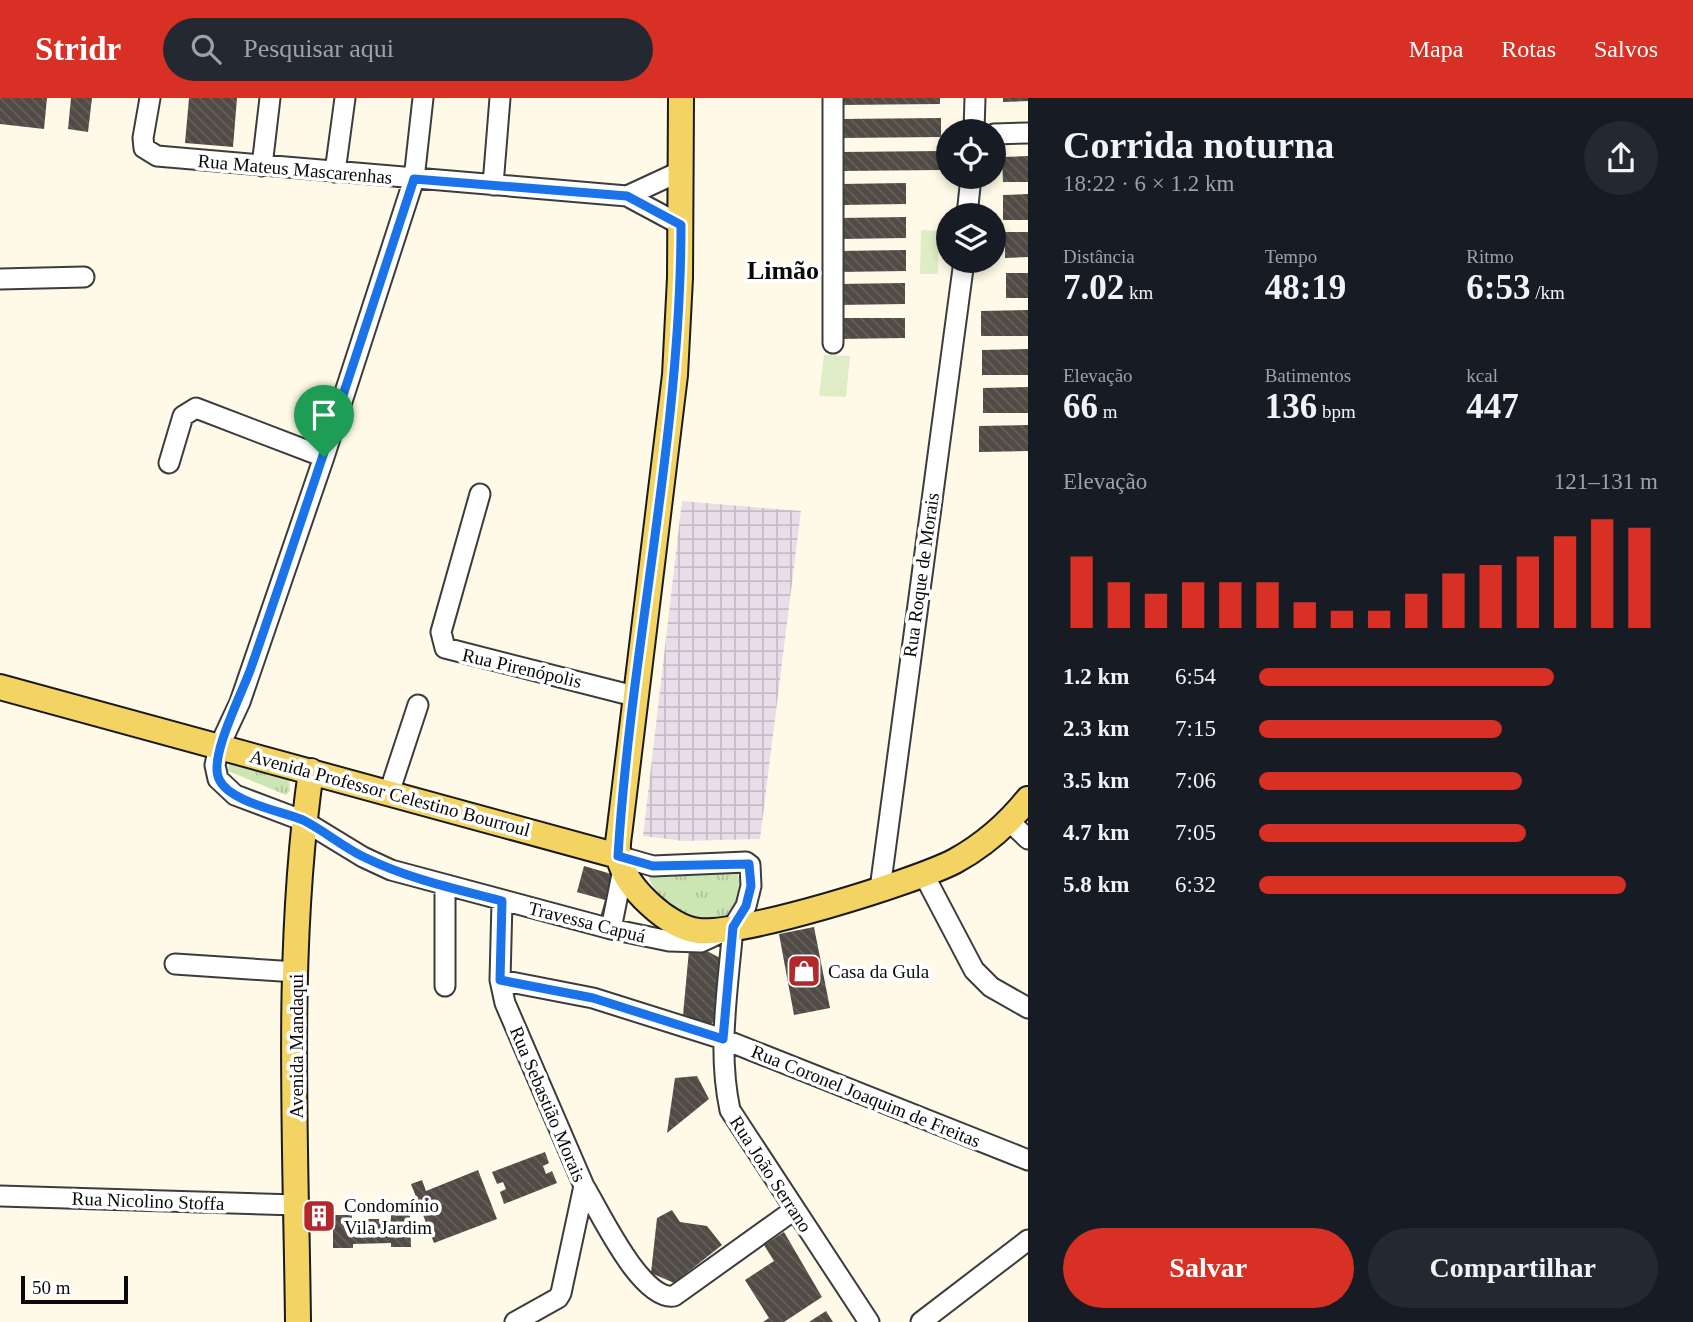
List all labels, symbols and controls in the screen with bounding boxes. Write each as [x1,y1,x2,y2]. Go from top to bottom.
search box [163,18,653,81]
icon: search [187,30,225,68]
text: Stridr [35,31,121,67]
text: Pesquisar aqui [243,34,394,63]
text: Mapa [1409,36,1463,62]
text: Rotas [1501,36,1556,62]
text: Salvos [1594,36,1658,62]
map controls [936,119,1006,273]
button: locate [936,119,1006,189]
button: share [1584,121,1658,195]
text: Corrida noturna [1063,124,1334,166]
street label: Rua Mateus Mascarenhas [197,150,393,188]
text: 18:22 · 6 × 1.2 km [1063,171,1234,196]
button: layers [936,203,1006,273]
text: Distância [1063,246,1135,267]
text: Tempo [1265,246,1317,267]
text: Ritmo [1466,246,1514,267]
district label: Limão [747,256,819,285]
text: 7.02 [1063,268,1124,307]
text: 48:19 [1265,268,1346,307]
text: 6:53 [1466,268,1530,307]
text: km [1124,282,1153,303]
text: /km [1530,282,1565,303]
text: Elevação [1063,365,1133,386]
text: Batimentos [1265,365,1351,386]
text: kcal [1466,365,1498,386]
pin [294,385,354,457]
text: 66 [1063,387,1098,426]
text: 136 [1265,387,1317,426]
text: 447 [1466,387,1519,426]
icon: arrive [305,396,343,434]
text: m [1098,401,1118,422]
text: bpm [1317,401,1356,422]
text: Elevação [1063,469,1147,494]
text: 121–131 m [1554,469,1658,494]
street label: Rua Roque de Morais [899,491,943,659]
street label: Rua Pirenópolis [460,644,584,692]
text: 1.2 km [1063,664,1129,689]
text: 6:54 [1175,664,1216,689]
text: 2.3 km [1063,716,1129,741]
text: 7:15 [1175,716,1216,741]
street label: Avenida Professor Celestino Bourroul [248,745,532,841]
text: 3.5 km [1063,768,1129,793]
text: 7:06 [1175,768,1216,793]
text: 4.7 km [1063,820,1129,845]
text: 7:05 [1175,820,1216,845]
text: 5.8 km [1063,872,1129,897]
text: 6:32 [1175,872,1216,897]
street label: Travessa Capuá [526,897,648,947]
shop icon: Casa da Gula [785,952,823,990]
place label: Casa da Gula [828,961,930,982]
street label: Avenida Mandaqui [286,974,307,1118]
street label: Rua Sebastião Morais [506,1023,590,1185]
street label: Rua Coronel Joaquim de Freitas [749,1040,983,1152]
street label: Rua João Serrano [726,1112,816,1236]
street label: Rua Nicolino Stoffa [71,1188,225,1214]
place label: Condomínio Vila Jardim [344,1195,439,1238]
building icon: Condomínio Vila Jardim [300,1197,338,1235]
button: Salvar [1063,1228,1354,1308]
button: Compartilhar [1368,1228,1658,1308]
scale bar [21,1273,128,1305]
text: 50 m [32,1277,71,1298]

